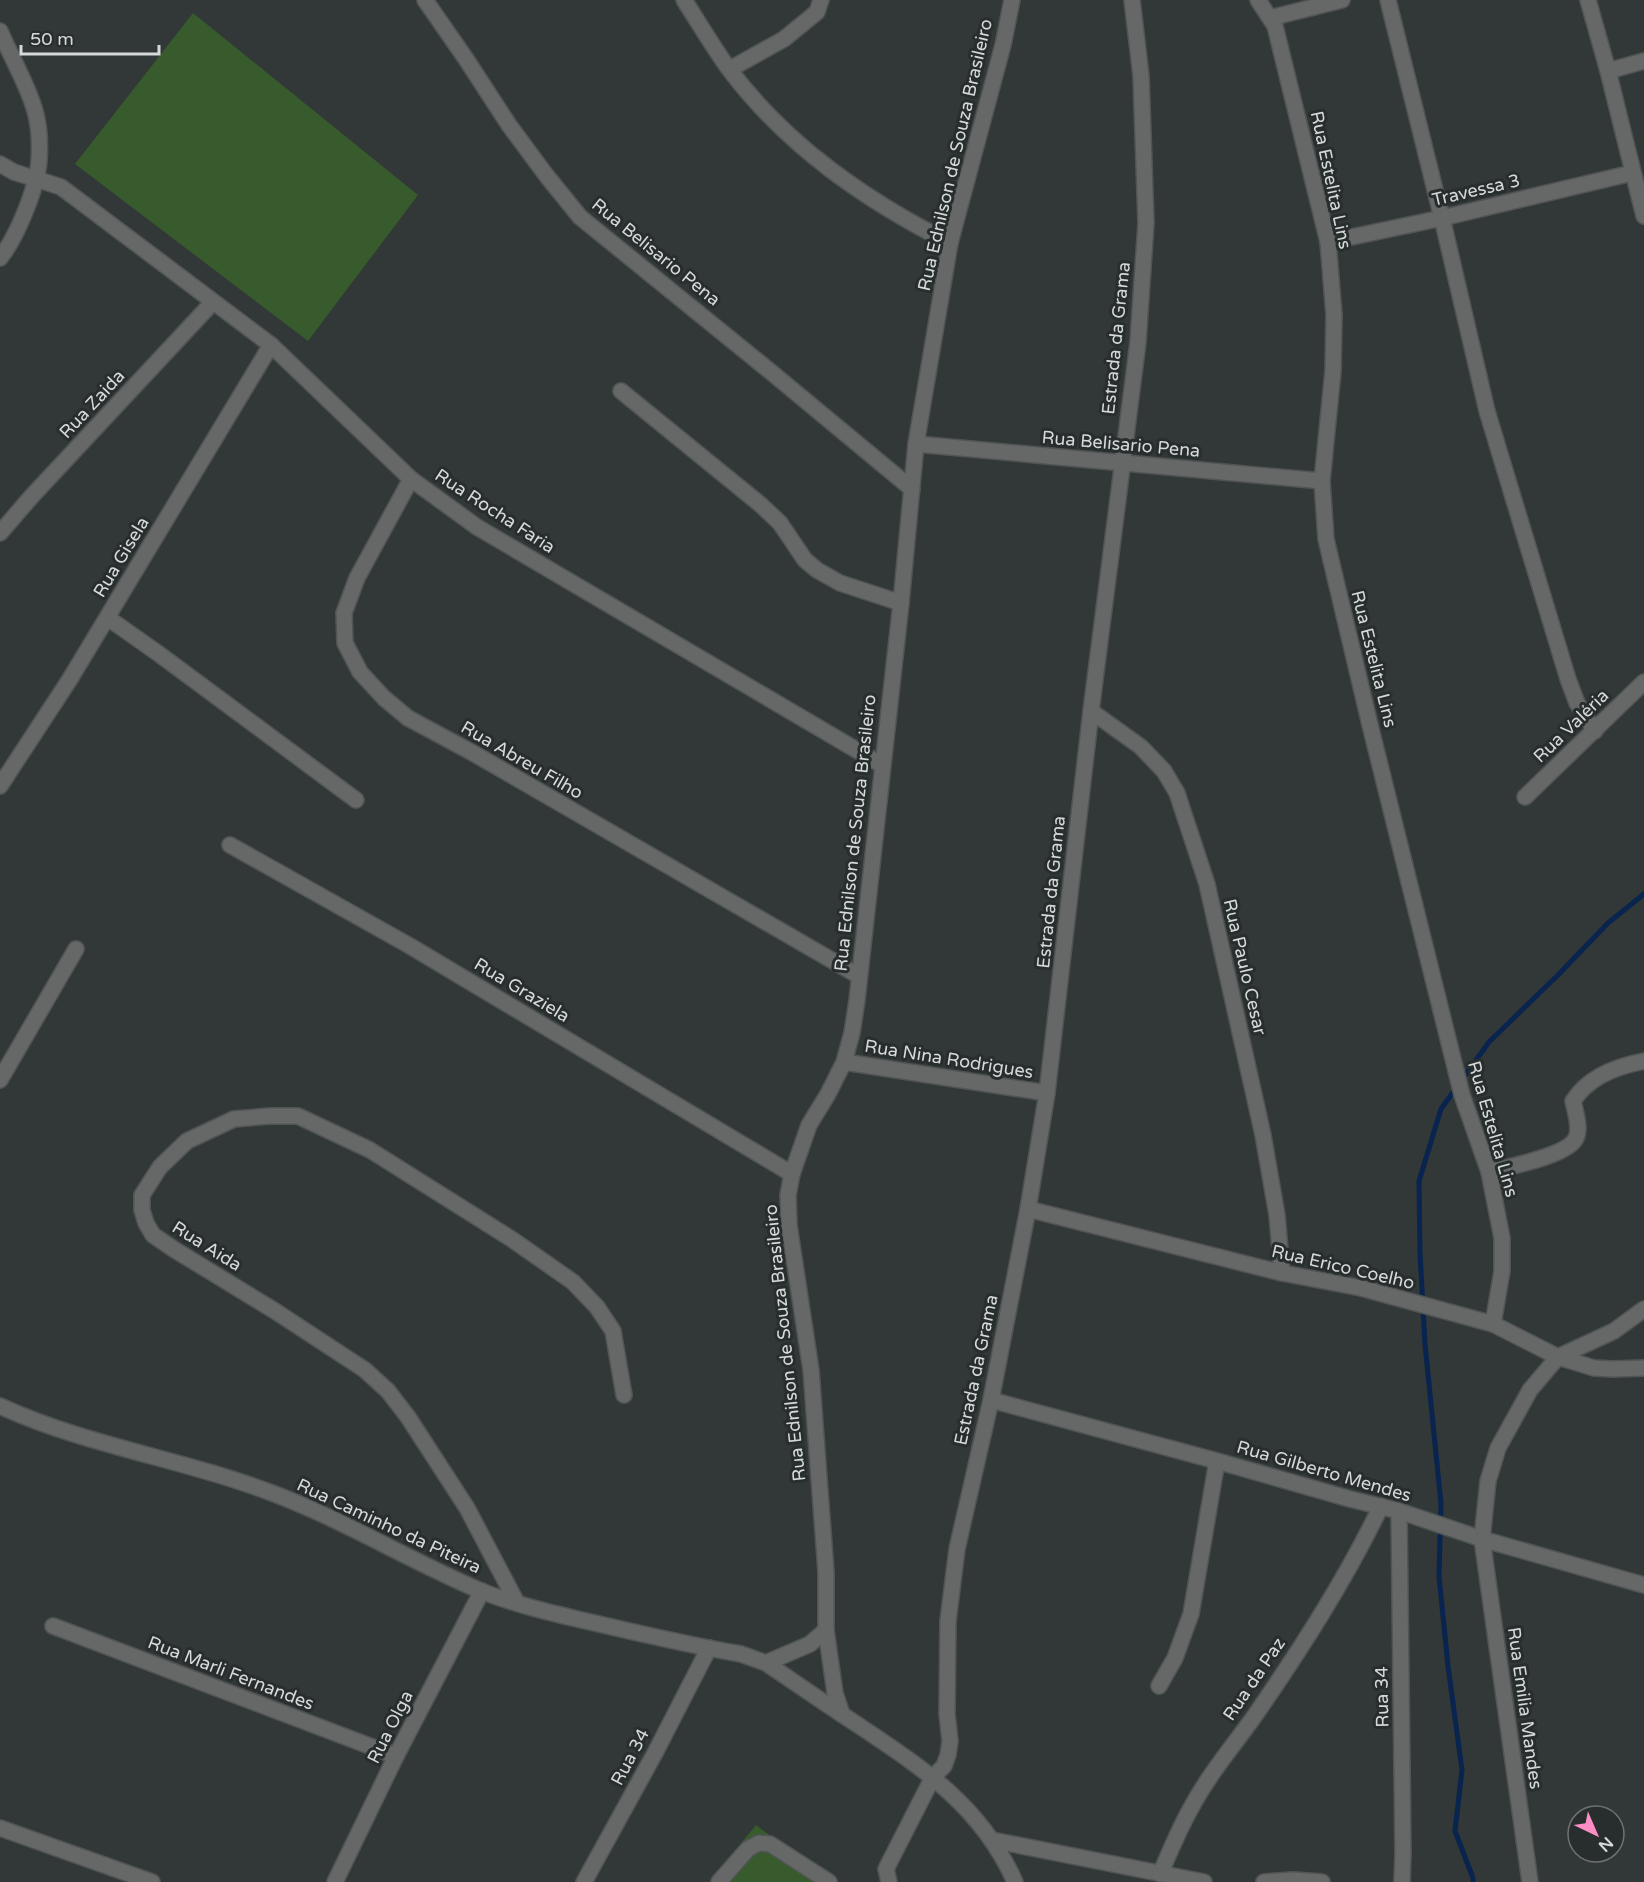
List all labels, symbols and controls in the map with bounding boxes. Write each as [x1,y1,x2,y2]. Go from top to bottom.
street label: Rua Ednilson de Souza Brasileiro [913,17,997,293]
scale bar [21,18,159,56]
text: 50 m [30,28,74,50]
street label: Rua Estelita Lins [1306,109,1356,251]
street label: Travessa 3 [1430,169,1522,211]
street label: Rua Belisario Pena [587,193,725,311]
street label: Estrada da Grama [1097,261,1135,415]
street label: Rua Zaida [55,365,129,443]
street label: Rua Belisario Pena [1041,426,1201,462]
street label: Rua Rocha Faria [431,464,559,558]
street label: Rua Gisela [88,513,154,601]
street label: Rua Estelita Lins [1346,588,1402,730]
street label: Rua Valéria [1529,685,1613,767]
street label: Rua Ednilson de Souza Brasileiro [830,693,881,973]
street label: Rua Abreu Filho [457,716,587,804]
street label: Estrada da Grama [1032,815,1070,969]
street label: Rua Paulo Cesar [1219,897,1271,1037]
street label: Rua Graziela [470,953,574,1027]
street label: Rua Nina Rodrigues [863,1035,1035,1083]
street label: Rua Estelita Lins [1463,1058,1523,1200]
street label: Rua Ednilson de Souza Brasileiro [759,1203,810,1483]
street label: Rua Aida [168,1216,246,1276]
street label: Rua Erico Coelho [1269,1240,1417,1294]
street label: Estrada da Grama [949,1293,1003,1447]
street label: Rua Gilberto Mendes [1234,1436,1414,1506]
street label: Rua Caminho da Piteira [293,1474,485,1578]
street label: Rua Emilia Mandes [1503,1626,1547,1790]
street label: Rua Marli Fernandes [145,1631,317,1715]
street label: Rua da Paz [1218,1633,1290,1725]
street label: Rua 34 [1370,1666,1394,1728]
street label: Rua Olga [362,1687,418,1767]
street label: Rua 34 [606,1725,654,1789]
north arrow [1566,1804,1626,1864]
text: N [1594,1832,1617,1856]

